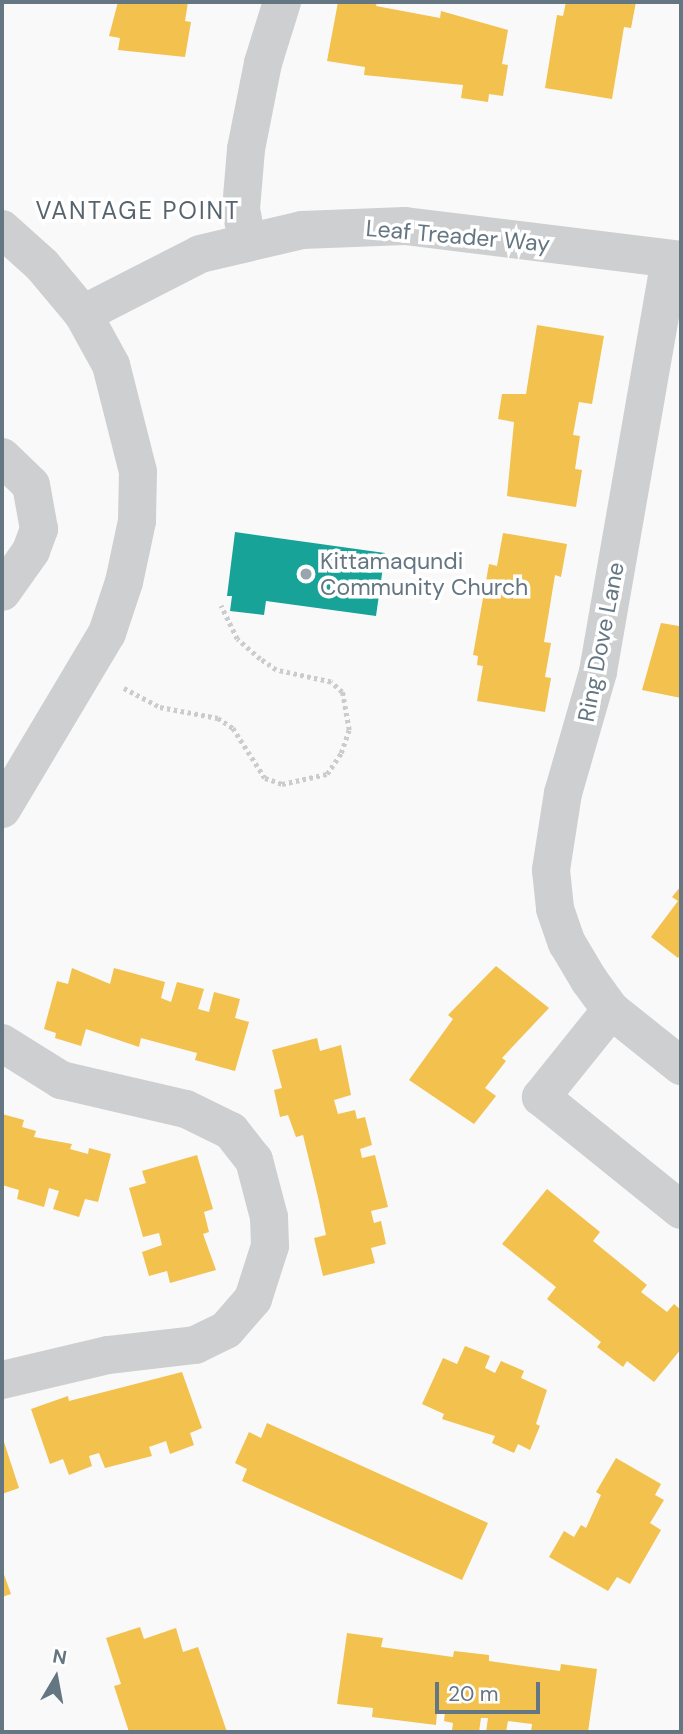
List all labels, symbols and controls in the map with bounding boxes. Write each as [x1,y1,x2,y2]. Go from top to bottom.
district label: VANTAGE POINT [37,197,239,225]
street label: Leaf Treader Way [365,214,551,258]
place label: Kittamaqundi Community Church [320,547,528,601]
street label: Ring Dove Lane [572,560,630,724]
marker: Kittamaqundi Community Church [298,566,314,582]
north arrow [21,1643,91,1713]
text: N [51,1643,69,1670]
scale bar [438,1668,543,1712]
text: 20 m [448,1680,499,1708]

